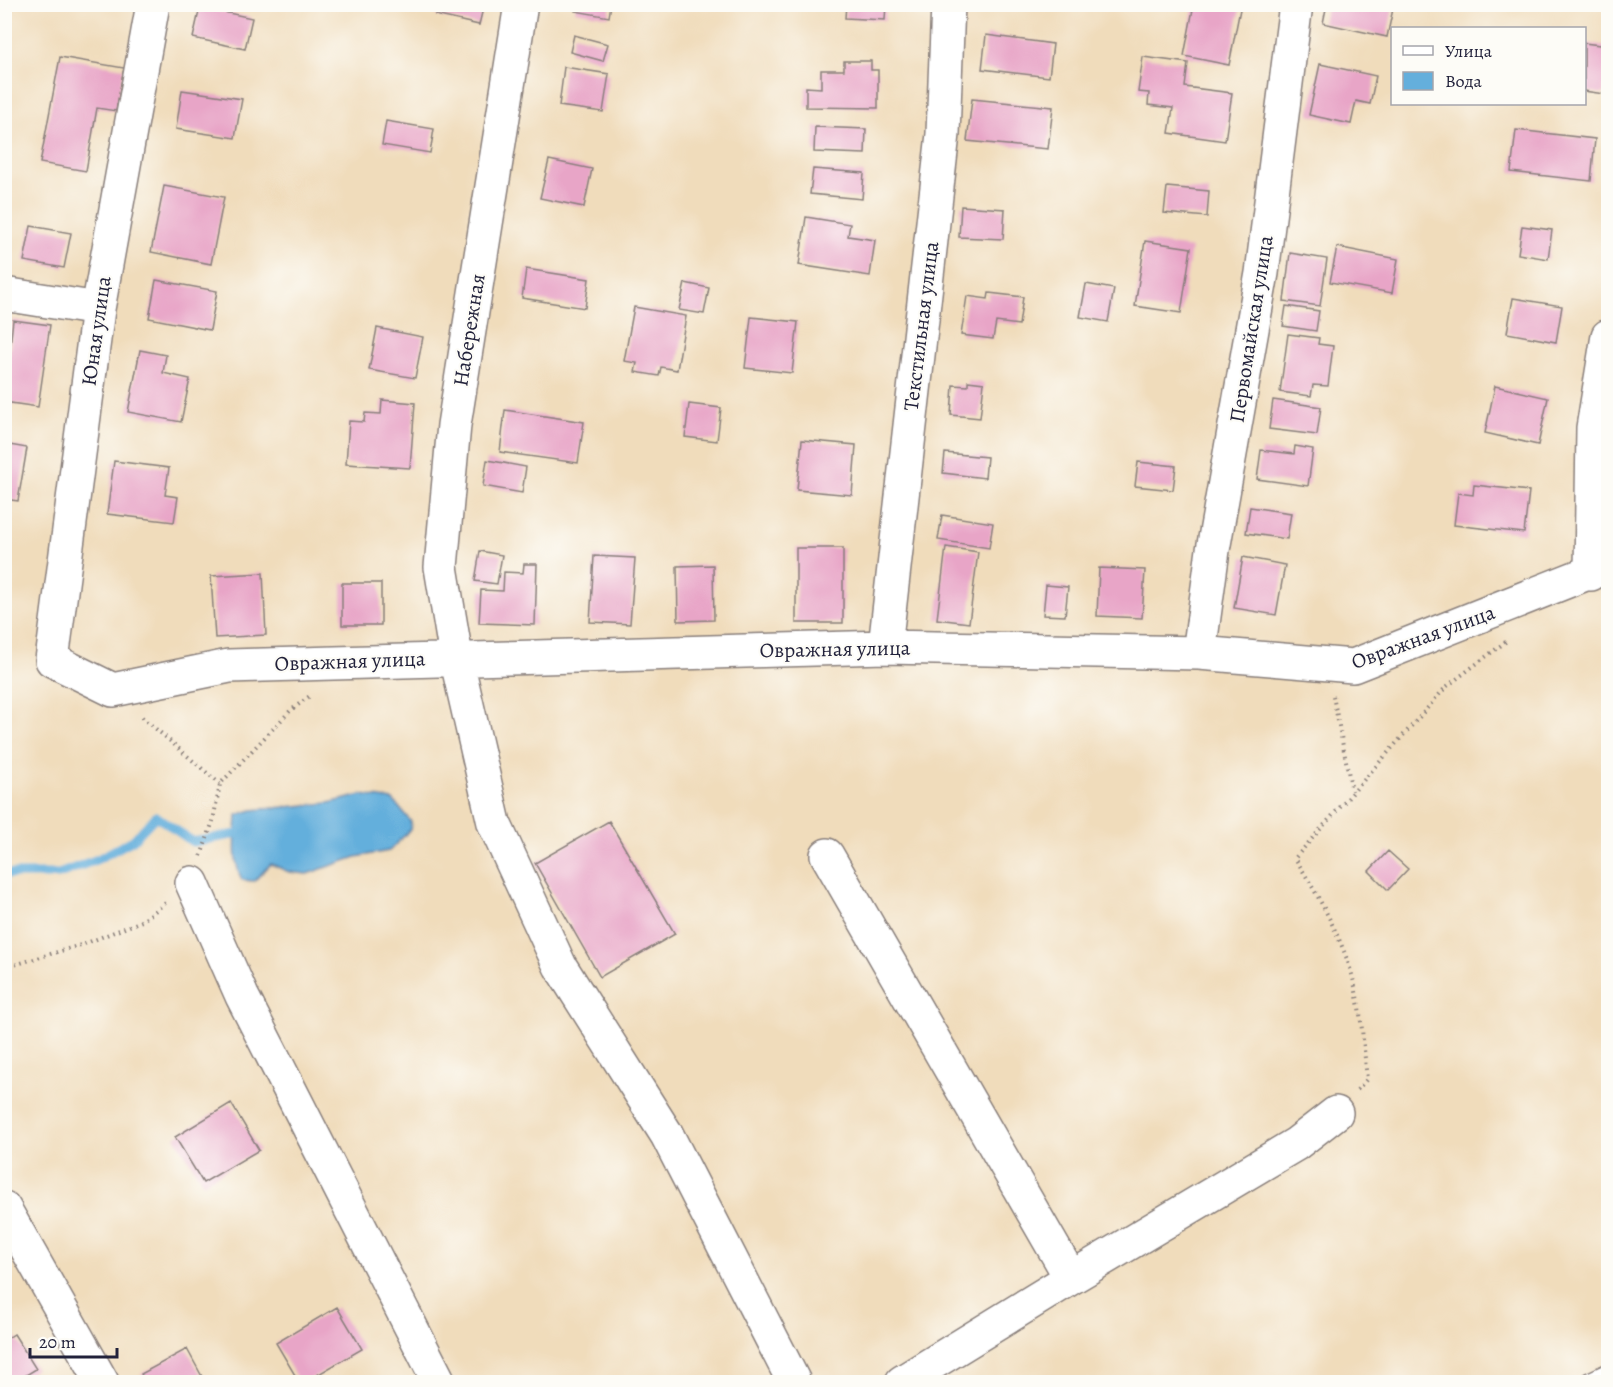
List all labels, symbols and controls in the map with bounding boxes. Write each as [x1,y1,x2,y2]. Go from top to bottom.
legend [1391,27,1586,105]
text: Улица [1445,39,1493,63]
text: Вода [1445,69,1483,93]
street label: Первомайская улица [1222,233,1280,424]
street label: Текстильная улица [897,239,945,412]
street label: Набережная [446,272,492,388]
street label: Юная улица [74,274,118,388]
street label: Овражная улица [1347,598,1499,676]
street label: Овражная улица [759,634,911,664]
street label: Овражная улица [274,644,426,678]
scale bar [30,1321,117,1359]
text: 20 m [39,1330,76,1354]

